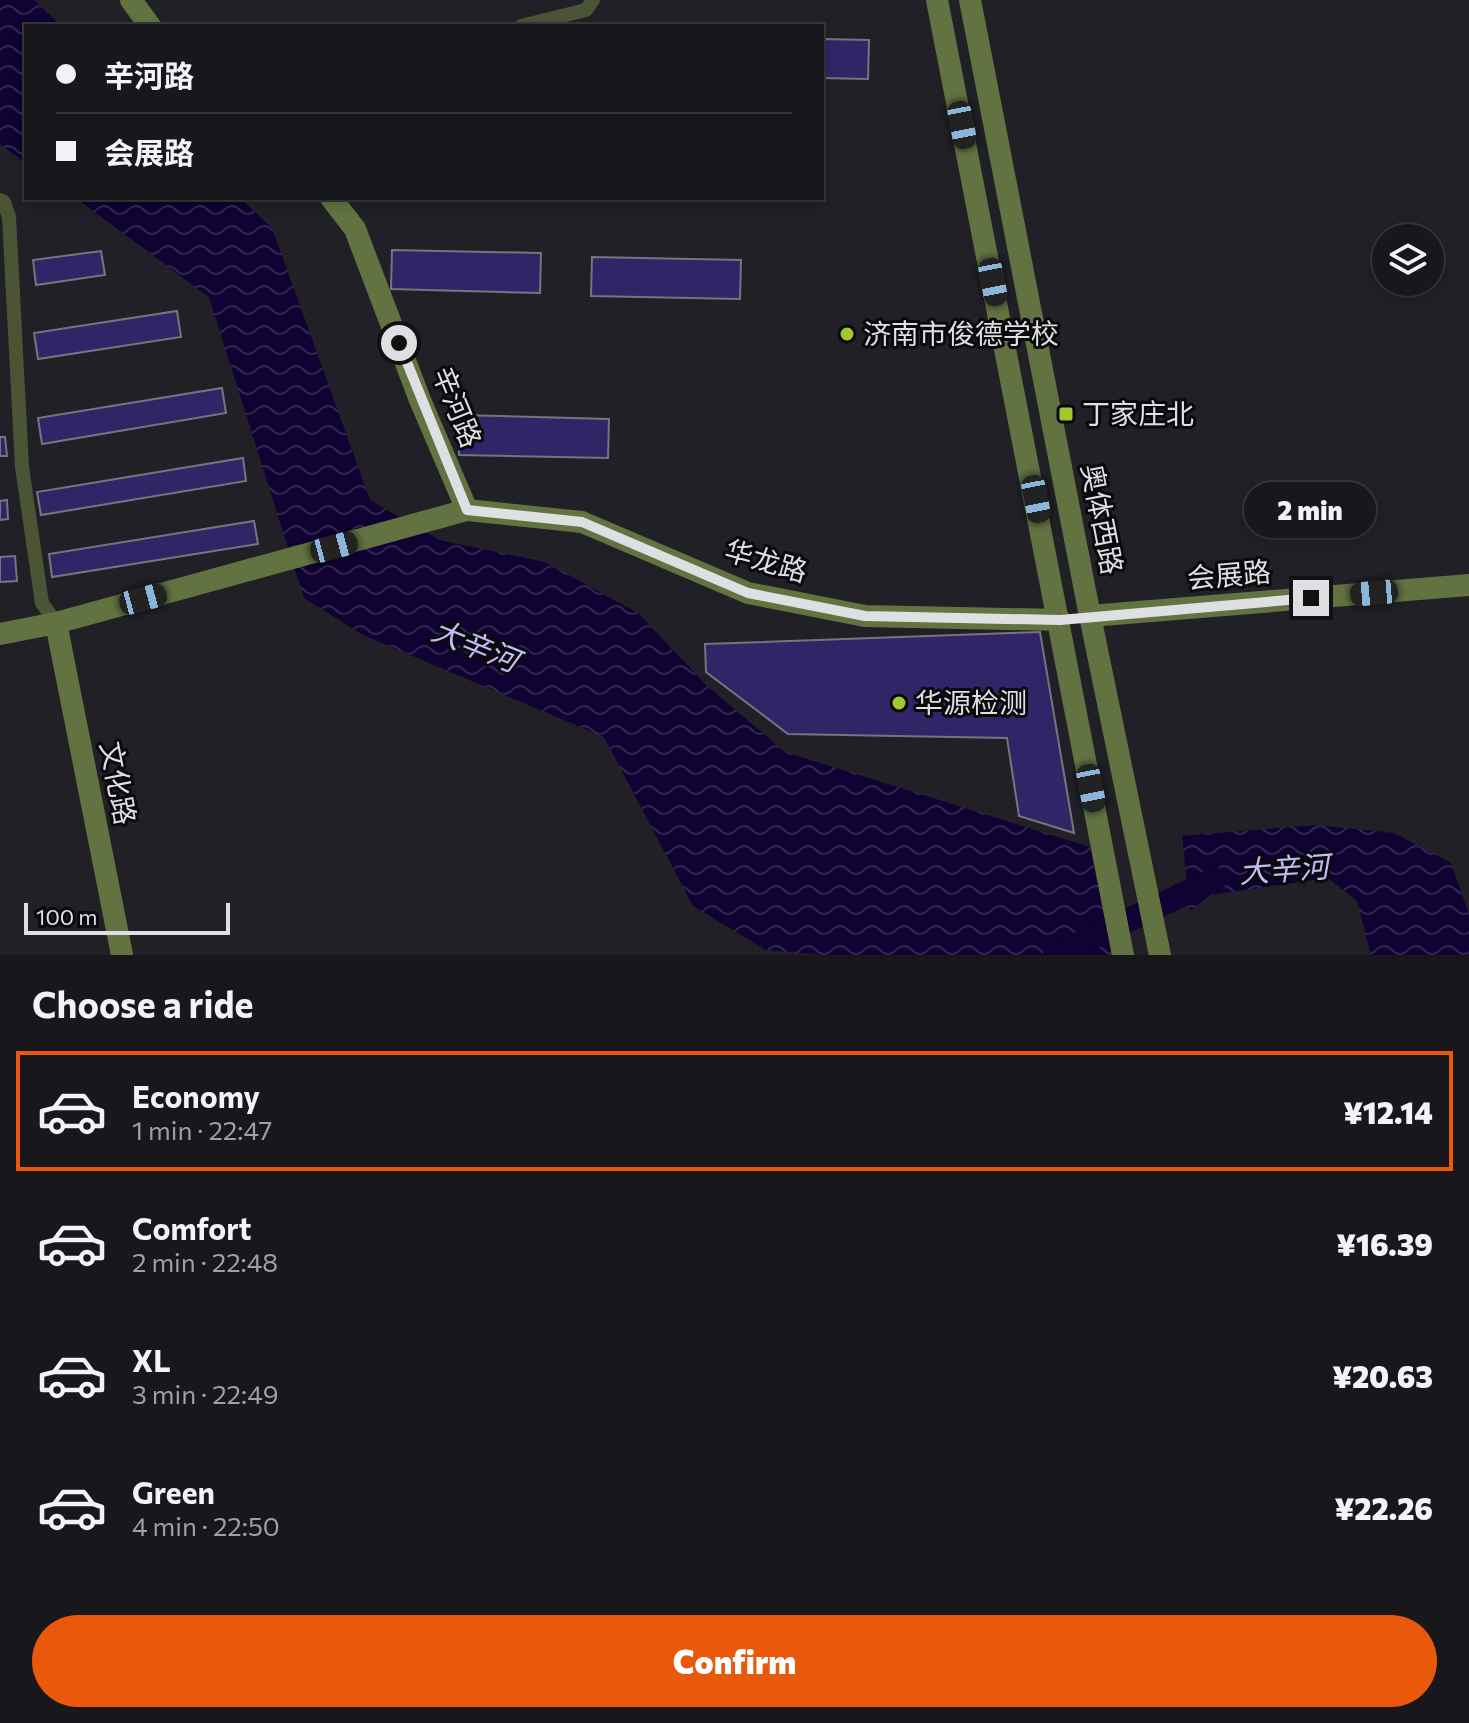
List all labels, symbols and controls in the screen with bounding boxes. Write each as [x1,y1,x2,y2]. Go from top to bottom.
text: 辛河路 [104,56,194,93]
car [946,99,978,151]
text: 会展路 [104,133,194,170]
map controls [1372,224,1444,296]
button: layers [1372,224,1444,296]
car [977,256,1009,308]
place label: 济南市俊德学校 [863,316,1059,350]
route start [381,325,417,361]
marker: 济南市俊德学校 [838,325,856,343]
street label: 辛河路 [426,361,489,452]
place label: 丁家庄北 [1082,396,1194,430]
marker: 丁家庄北 [1057,405,1075,423]
street label: 奥体西路 [1076,461,1130,577]
car [1020,473,1052,525]
callout: 2 min [1245,482,1377,538]
text: 2 min [1277,494,1343,525]
car [308,529,360,565]
street label: 华龙路 [721,532,811,588]
street label: 会展路 [1186,553,1272,595]
car [1349,579,1399,607]
route end [1293,580,1329,616]
car [117,581,169,617]
water label: 大辛河 [427,610,529,680]
place label: 华源检测 [915,685,1027,719]
marker: 华源检测 [890,694,908,712]
street label: 文化路 [94,738,144,827]
car [1075,762,1107,814]
water label: 大辛河 [1238,846,1335,889]
scale bar [24,899,230,935]
text: 100 m [36,903,98,930]
text: Choose a ride [32,981,253,1025]
icon: car [36,1075,108,1147]
text: Economy [132,1077,260,1114]
text: ¥12.14 [1343,1093,1433,1130]
text: 1 min · 22:47 [132,1114,272,1145]
icon: car [36,1207,108,1279]
text: Comfort [132,1209,251,1246]
text: ¥16.39 [1336,1225,1433,1262]
text: 2 min · 22:48 [132,1246,278,1277]
icon: car [36,1339,108,1411]
text: XL [132,1341,171,1378]
text: ¥20.63 [1332,1357,1433,1394]
text: 3 min · 22:49 [132,1378,279,1409]
icon: car [36,1471,108,1543]
text: Green [132,1473,215,1510]
text: ¥22.26 [1334,1489,1433,1526]
text: 4 min · 22:50 [132,1510,280,1541]
button: Confirm [32,1615,1437,1707]

